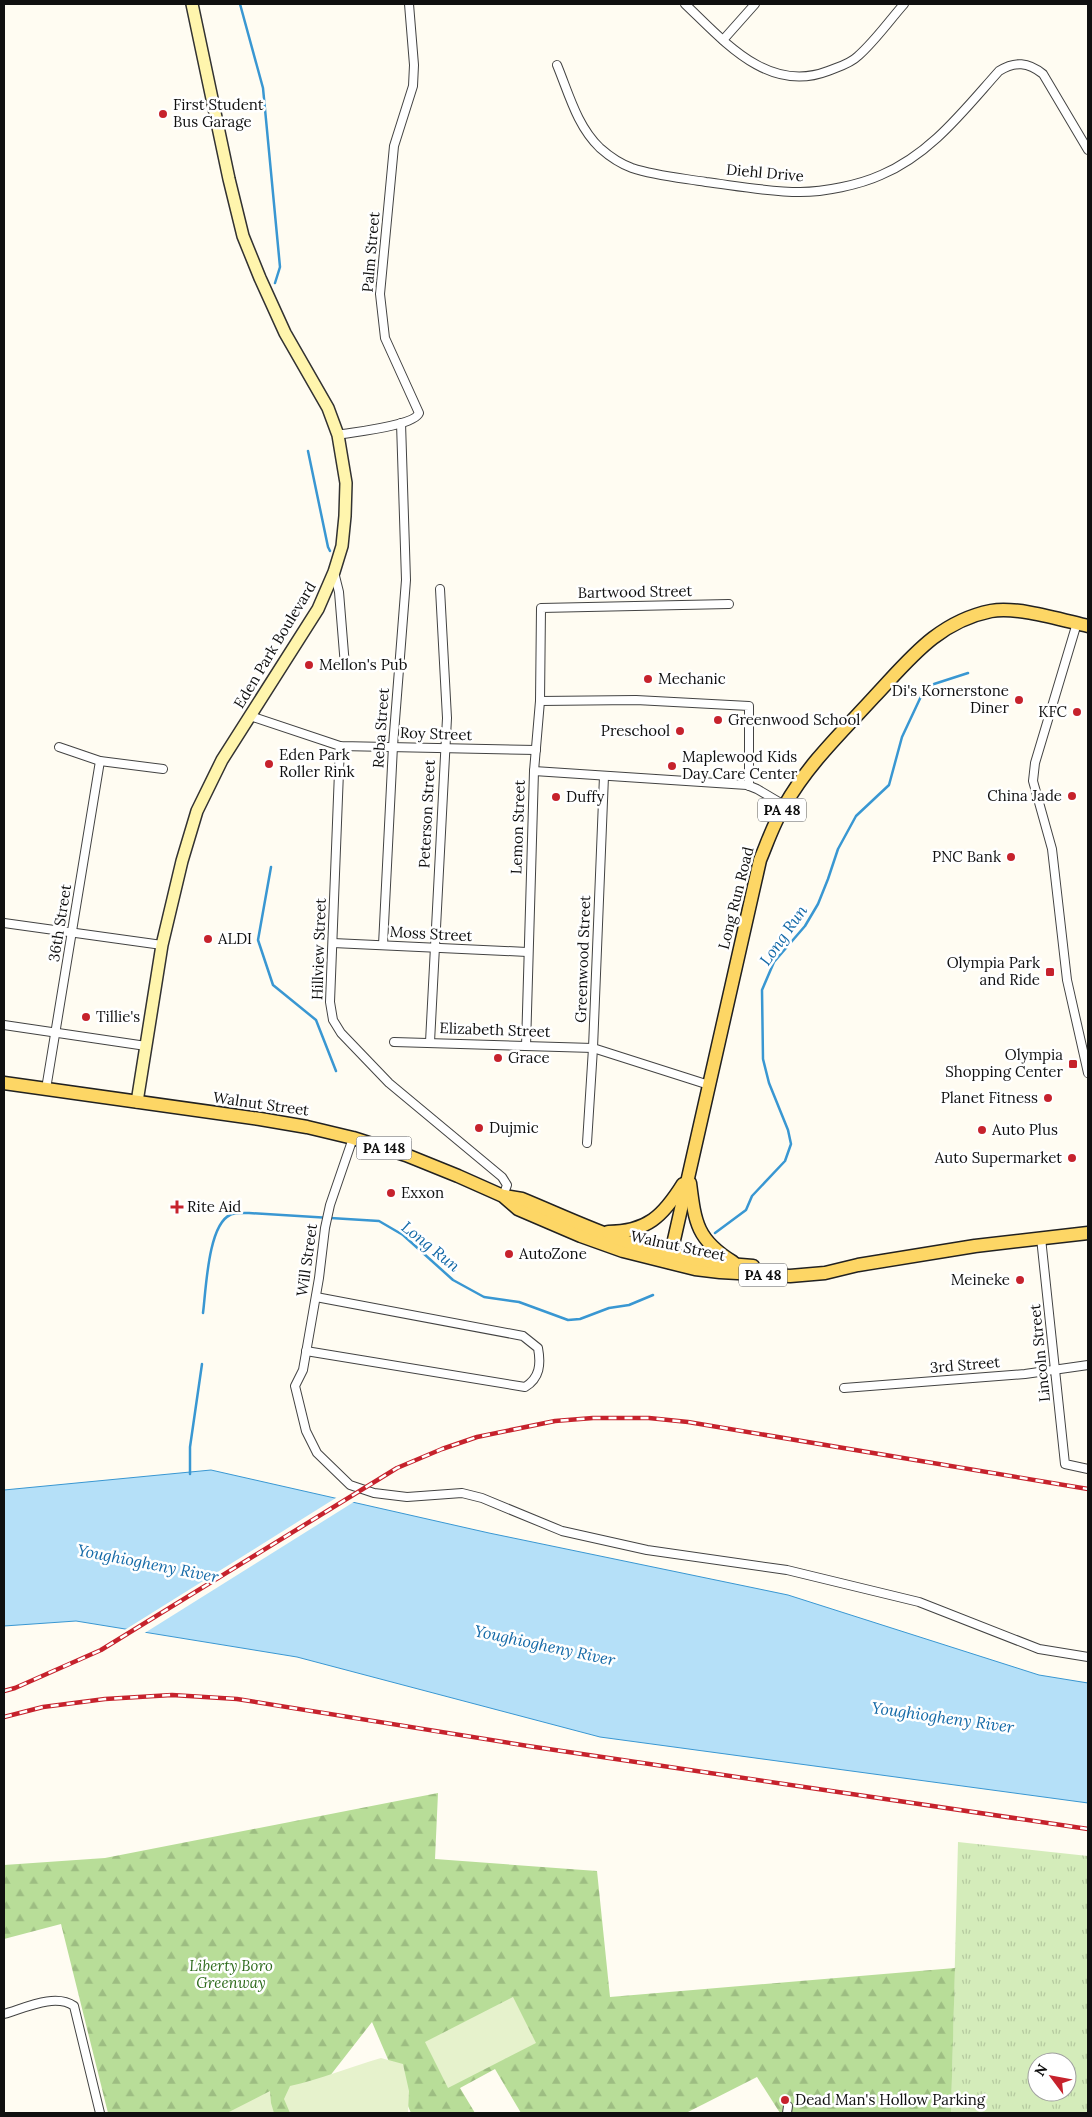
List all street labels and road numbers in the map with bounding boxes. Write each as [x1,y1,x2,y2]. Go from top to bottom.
street label: Diehl Drive [725,160,805,185]
street label: Palm Street [358,211,383,293]
street label: Eden Park Boulevard [229,578,320,712]
street label: Bartwood Street [578,581,693,602]
street label: Reba Street [368,687,393,769]
street label: Roy Street [400,723,473,744]
street label: Peterson Street [414,759,439,869]
street label: Lemon Street [506,779,529,875]
road number: PA 48 [758,798,806,822]
street label: Long Run Road [714,845,757,951]
street label: 36th Street [44,883,75,963]
street label: Greenwood Street [571,895,594,1023]
street label: Hillview Street [307,897,330,1000]
street label: Moss Street [389,922,473,945]
street label: Elizabeth Street [439,1018,551,1041]
street label: Walnut Street [212,1087,310,1120]
road number: PA 148 [356,1136,412,1160]
street label: Will Street [292,1222,321,1298]
street label: Walnut Street [629,1226,727,1265]
road number: PA 48 [739,1264,787,1286]
street label: Lincoln Street [1025,1303,1054,1403]
street label: 3rd Street [929,1352,1001,1377]

